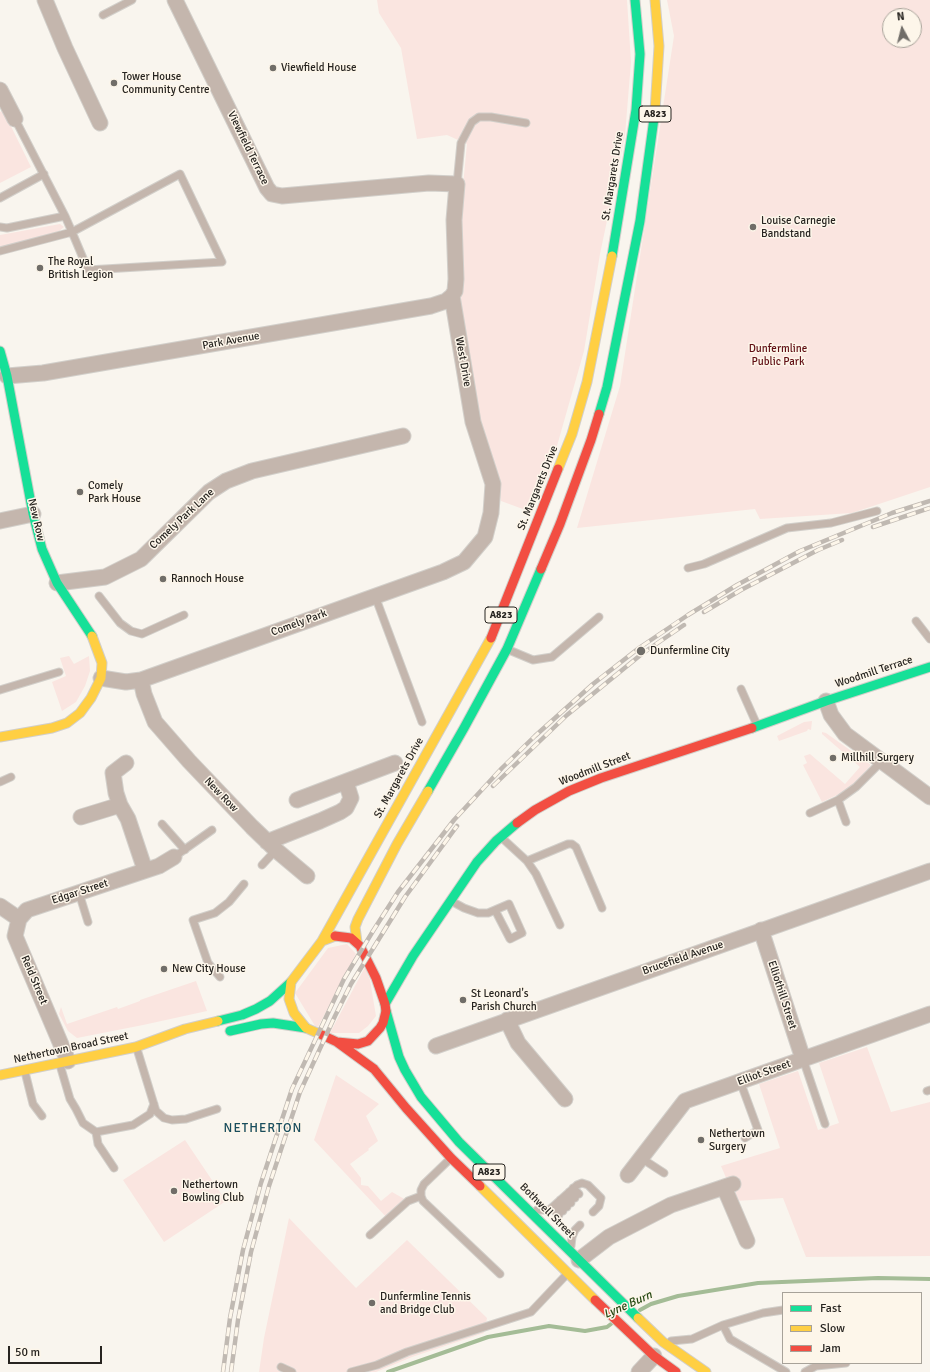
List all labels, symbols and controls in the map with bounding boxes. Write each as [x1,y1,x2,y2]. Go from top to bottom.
north arrow [882,8,922,48]
text: N [896,10,905,24]
place label: Viewfield House [281,61,357,75]
marker: Viewfield House [268,63,278,73]
place label: Tower House Community Centre [122,70,209,96]
marker: Tower House Community Centre [109,78,119,88]
road number: A823 [639,106,671,122]
street label: Viewfield Terrace [224,109,272,187]
street label: St. Margarets Drive [599,130,627,222]
place label: Louise Carnegie Bandstand [761,214,836,240]
marker: Louise Carnegie Bandstand [748,222,758,232]
place label: The Royal British Legion [48,255,113,281]
marker: The Royal British Legion [35,263,45,273]
street label: Park Avenue [201,329,261,353]
street label: West Drive [452,336,474,388]
park label: Dunfermline Public Park [749,342,807,368]
street label: St. Margarets Drive [515,444,561,532]
place label: Comely Park House [88,479,141,505]
street label: Comely Park Lane [147,486,217,552]
marker: Comely Park House [75,487,85,497]
street label: New Row [25,497,47,543]
place label: Rannoch House [171,572,244,586]
marker: Rannoch House [158,574,168,584]
street label: Comely Park [269,607,329,639]
road number: A823 [485,607,517,623]
place label: Dunfermline City [650,644,730,658]
marker: Dunfermline City [635,645,647,657]
street label: Woodmill Terrace [834,653,914,691]
street label: St. Margarets Drive [371,735,427,821]
street label: Woodmill Street [557,749,633,789]
place label: Millhill Surgery [841,751,914,765]
marker: Millhill Surgery [828,753,838,763]
street label: New Row [201,775,241,815]
street label: Edgar Street [50,877,110,907]
street label: Brucefield Avenue [641,938,725,978]
street label: Reid Street [18,954,50,1006]
street label: Elliothill Street [765,959,799,1031]
place label: New City House [172,962,246,976]
marker: New City House [159,964,169,974]
place label: St Leonard's Parish Church [471,987,537,1013]
marker: St Leonard's Parish Church [458,995,468,1005]
street label: Nethertown Broad Street [12,1029,130,1067]
street label: Elliot Street [735,1057,793,1089]
district label: NETHERTON [224,1121,302,1137]
place label: Nethertown Surgery [709,1127,765,1153]
marker: Nethertown Surgery [696,1135,706,1145]
road number: A823 [473,1164,505,1180]
place label: Nethertown Bowling Club [182,1178,244,1204]
street label: Bothwell Street [517,1181,577,1241]
marker: Nethertown Bowling Club [169,1186,179,1196]
water label: Lyne Burn [602,1288,654,1322]
place label: Dunfermline Tennis and Bridge Club [380,1290,471,1316]
legend [782,1292,922,1364]
marker: Dunfermline Tennis and Bridge Club [367,1298,377,1308]
text: Fast [820,1301,841,1316]
text: Slow [820,1321,845,1336]
scale bar [10,1338,104,1364]
text: Jam [820,1341,841,1356]
text: 50 m [15,1345,40,1360]

